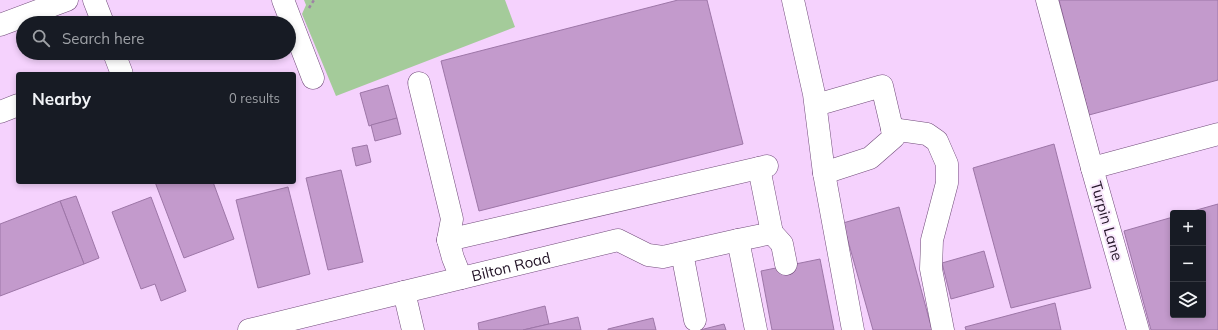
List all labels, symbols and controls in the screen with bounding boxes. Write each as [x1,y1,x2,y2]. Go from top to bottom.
search box [16,16,296,60]
icon: search [30,27,52,49]
text: Search here [62,29,144,48]
text: Nearby [32,88,91,109]
text: 0 results [229,90,280,106]
street label: Turpin Lane [1087,179,1127,263]
map controls [1170,210,1206,318]
button: + [1170,210,1206,246]
button: − [1170,246,1206,282]
street label: Bilton Road [469,247,552,285]
button: layers [1170,282,1206,318]

